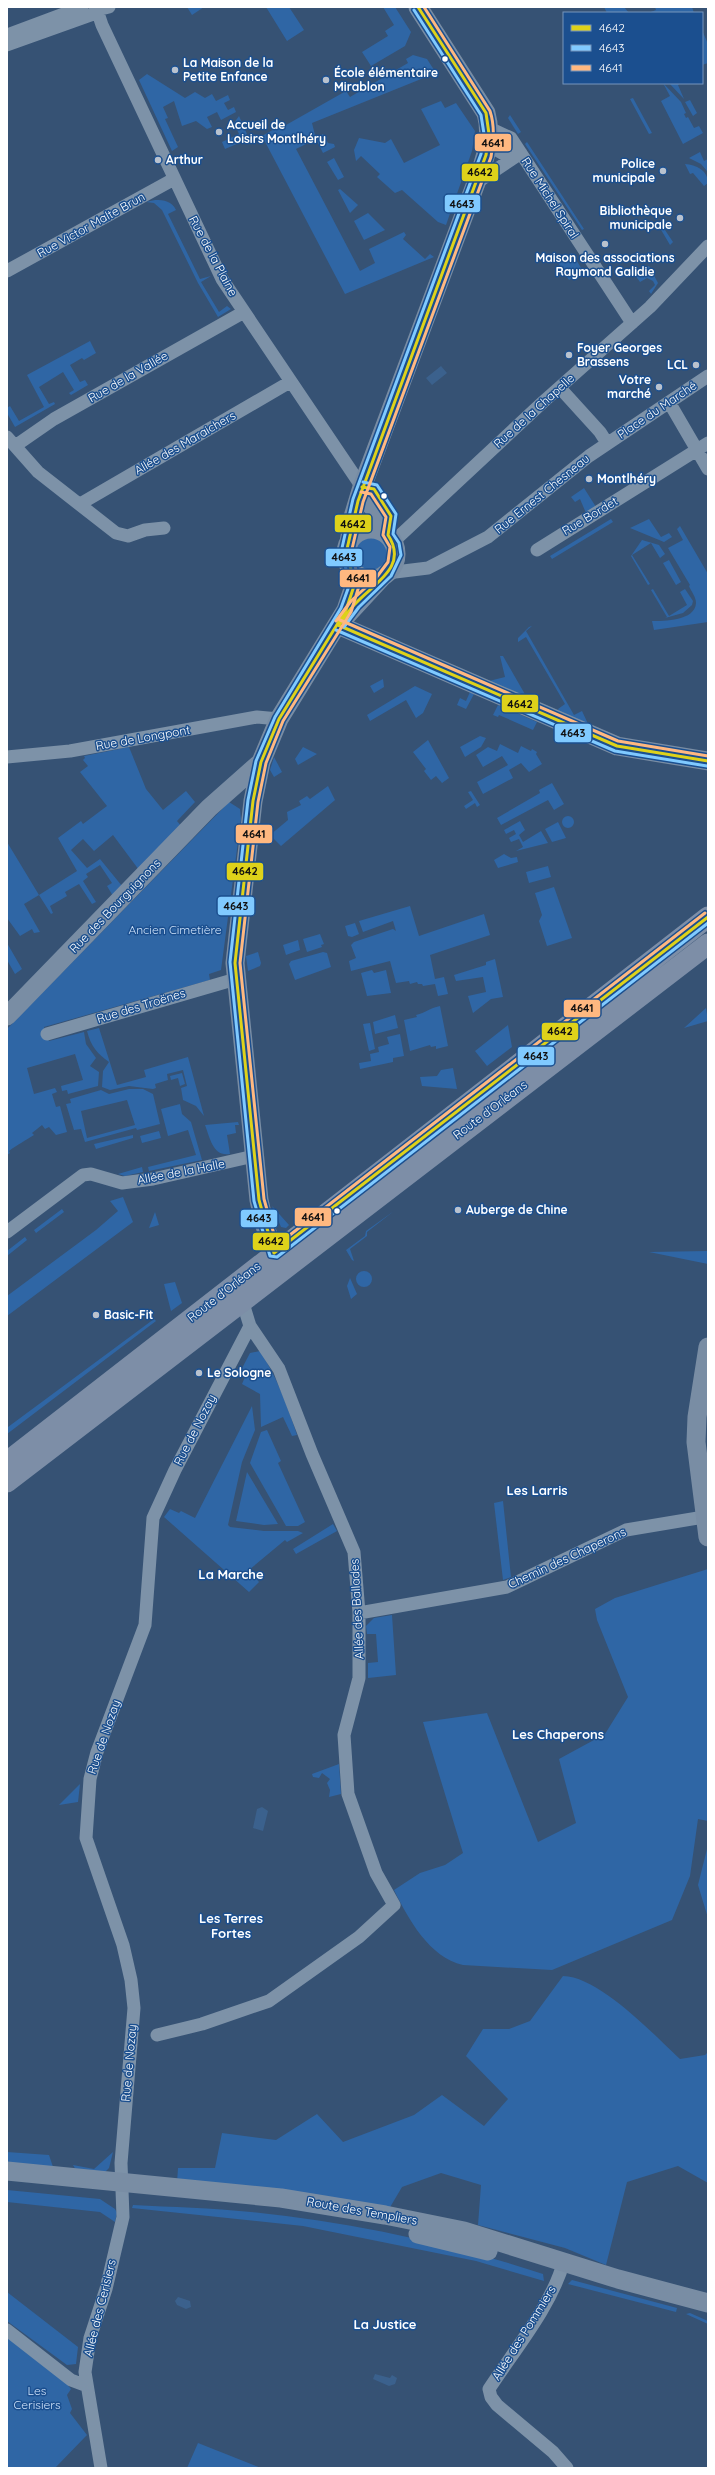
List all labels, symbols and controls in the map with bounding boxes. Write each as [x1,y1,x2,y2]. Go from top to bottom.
legend [563,12,703,84]
text: 4642 [599,20,625,35]
text: 4643 [599,40,625,55]
unlabelled marker [440,54,450,64]
place label: La Maison de la Petite Enfance [183,55,273,84]
text: 4641 [599,60,623,75]
marker: La Maison de la Petite Enfance [170,65,180,75]
place label: École élémentaire Mirablon [334,65,438,94]
marker: École élémentaire Mirablon [321,75,331,85]
place label: Accueil de Loisirs Montlhéry [227,117,326,146]
marker: Accueil de Loisirs Montlhéry [214,127,224,137]
line badge: 4641 [474,133,512,152]
text: 4641 [482,136,504,150]
place label: Arthur [166,152,203,167]
street label: Rue Michel Spiral [518,154,582,241]
marker: Arthur [153,155,163,165]
place label: Police municipale [593,156,655,185]
line badge: 4642 [461,163,499,182]
text: 4642 [467,165,493,179]
marker: Police municipale [658,166,668,176]
street label: Rue Victor Malte Brun [34,189,147,260]
line badge: 4643 [444,194,481,213]
text: 4643 [450,197,475,211]
place label: Bibliothèque municipale [600,203,672,232]
street label: Rue de la Plaine [186,213,241,299]
marker: Bibliothèque municipale [675,213,685,223]
marker: Maison des associations Raymond Galidie [600,239,610,249]
place label: Maison des associations Raymond Galidie [535,250,675,279]
place label: Foyer Georges Brassens [577,340,662,369]
street label: Rue de la Vallée [85,348,170,405]
marker: Foyer Georges Brassens [564,350,574,360]
place label: LCL [667,357,688,372]
marker: LCL [691,360,701,370]
street label: Rue de la Chapelle [490,370,577,451]
place label: Votre marché [607,372,651,401]
street label: Place du Marché [614,377,699,442]
marker: Votre marché [654,382,664,392]
street label: Allée des Maraichers [131,407,238,478]
street label: Rue Ernest Chesneau [491,451,592,536]
place label: Montlhéry [597,471,656,486]
marker: Montlhéry [584,474,594,484]
unlabelled marker [379,491,389,501]
street label: Rue Bordet [559,493,620,538]
line badge: 4642 [334,514,372,533]
text: 4642 [340,517,366,531]
line badge: 4643 [325,548,363,567]
text: 4643 [332,550,357,564]
line badge: 4641 [339,569,377,588]
text: 4641 [347,571,369,585]
line badge: 4642 [501,694,539,713]
text: 4642 [507,697,533,711]
street label: Rue de Longpont [94,722,191,753]
line badge: 4643 [554,723,592,743]
text: 4643 [561,726,586,740]
line badge: 4641 [235,824,273,844]
text: 4641 [243,827,265,841]
street label: Rue des Bourguignons [66,855,164,956]
line badge: 4642 [226,862,264,881]
text: 4642 [232,864,258,878]
line badge: 4643 [217,896,255,916]
text: 4643 [224,899,249,913]
park label: Ancien Cimetière [128,922,222,937]
street label: Rue des Troënes [95,985,187,1026]
line badge: 4641 [563,999,601,1018]
text: 4641 [571,1001,593,1015]
line badge: 4642 [541,1022,579,1041]
text: 4642 [547,1024,573,1038]
line badge: 4643 [517,1046,555,1066]
text: 4643 [524,1049,549,1063]
street label: Route d'Orléans [450,1077,530,1142]
street label: Allée de la Halle [136,1156,226,1187]
place label: Auberge de Chine [466,1202,568,1217]
marker: Auberge de Chine [453,1205,463,1215]
unlabelled marker [332,1206,342,1216]
line badge: 4641 [294,1207,332,1227]
line badge: 4643 [240,1209,278,1228]
text: 4641 [302,1210,324,1224]
text: 4643 [247,1211,272,1225]
line badge: 4642 [252,1232,290,1251]
text: 4642 [258,1234,284,1248]
street label: Route d'Orléans [184,1258,264,1325]
place label: Basic-Fit [104,1307,154,1322]
marker: Basic-Fit [91,1310,101,1320]
place label: Le Sologne [207,1365,271,1380]
marker: Le Sologne [194,1368,204,1378]
street label: Rue de Nozay [170,1392,219,1468]
district label: Les Larris [507,1482,567,1498]
street label: Chemin des Chaperons [505,1523,628,1591]
street label: Allée des Ballades [346,1558,367,1660]
district label: La Marche [198,1566,264,1582]
street label: Rue de Nozay [84,1698,123,1776]
district label: Les Chaperons [512,1726,604,1742]
district label: Les Terres Fortes [199,1910,263,1941]
street label: Rue de Nozay [118,2024,139,2102]
street label: Route des Templiers [306,2193,419,2228]
street label: Allée des Cerisiers [80,2257,119,2358]
street label: Allée des Pommiers [488,2282,559,2383]
district label: La Justice [354,2316,417,2332]
park label: Les Cerisiers [13,2383,61,2412]

